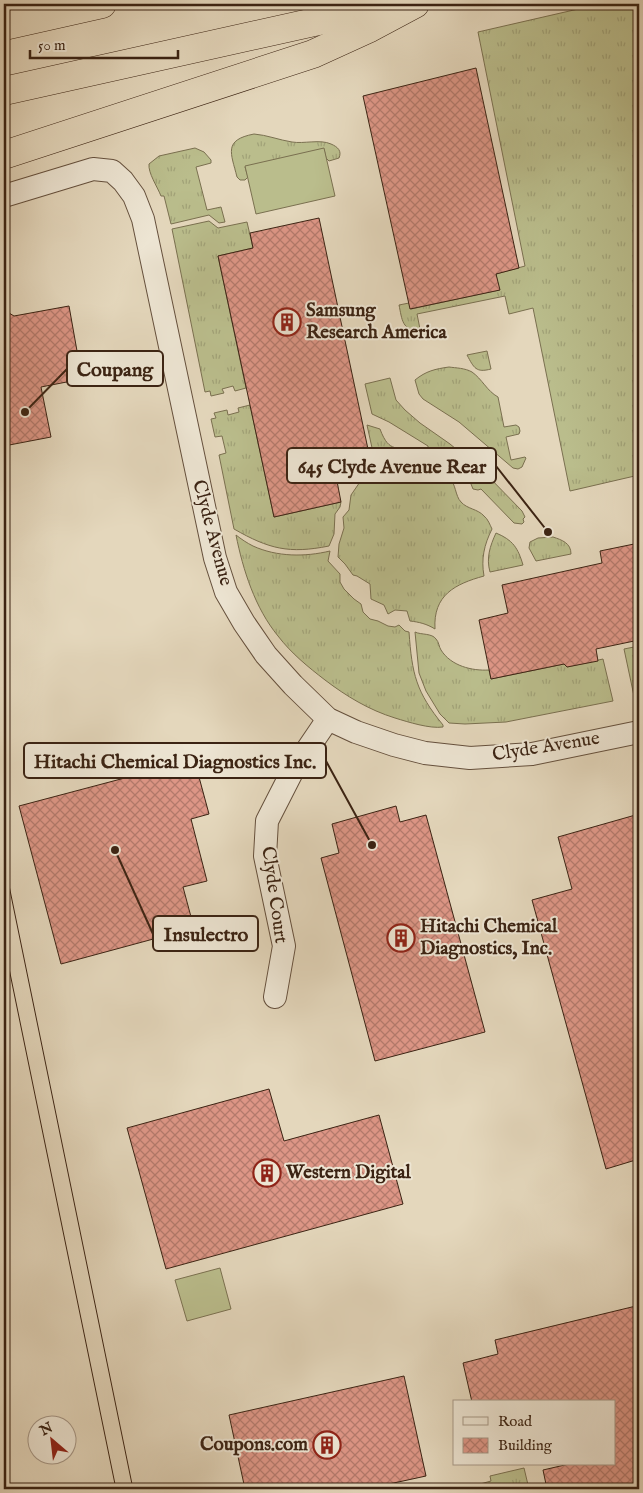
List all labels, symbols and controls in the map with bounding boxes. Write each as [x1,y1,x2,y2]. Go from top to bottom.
scale bar [30,28,178,60]
text: 50 m [38,36,66,55]
place label: Samsung Research America [306,299,447,345]
building icon: Samsung Research America [272,307,302,337]
callout: Coupang [67,351,163,386]
text: Coupang [77,358,154,383]
callout: 645 Clyde Avenue Rear [287,448,496,483]
text: 645 Clyde Avenue Rear [298,455,487,480]
street label: Clyde Avenue [186,477,238,589]
street label: Clyde Avenue [491,727,602,767]
callout: Hitachi Chemical Diagnostics Inc. [24,743,326,778]
text: Hitachi Chemical Diagnostics Inc. [34,750,316,775]
street label: Clyde Court [255,845,293,945]
place label: Hitachi Chemical Diagnostics, Inc. [420,915,558,961]
callout: Insulectro [153,916,258,951]
text: Insulectro [164,923,249,948]
building icon: Hitachi Chemical Diagnostics, Inc. [386,923,416,953]
building icon: Western Digital [252,1158,282,1188]
place label: Western Digital [285,1161,411,1185]
legend [453,1400,616,1466]
text: Road [498,1412,533,1431]
north arrow [28,1416,78,1466]
text: N [36,1419,56,1441]
building icon: Coupons.com [312,1430,342,1460]
place label: Coupons.com [200,1433,308,1457]
text: Building [498,1436,553,1455]

